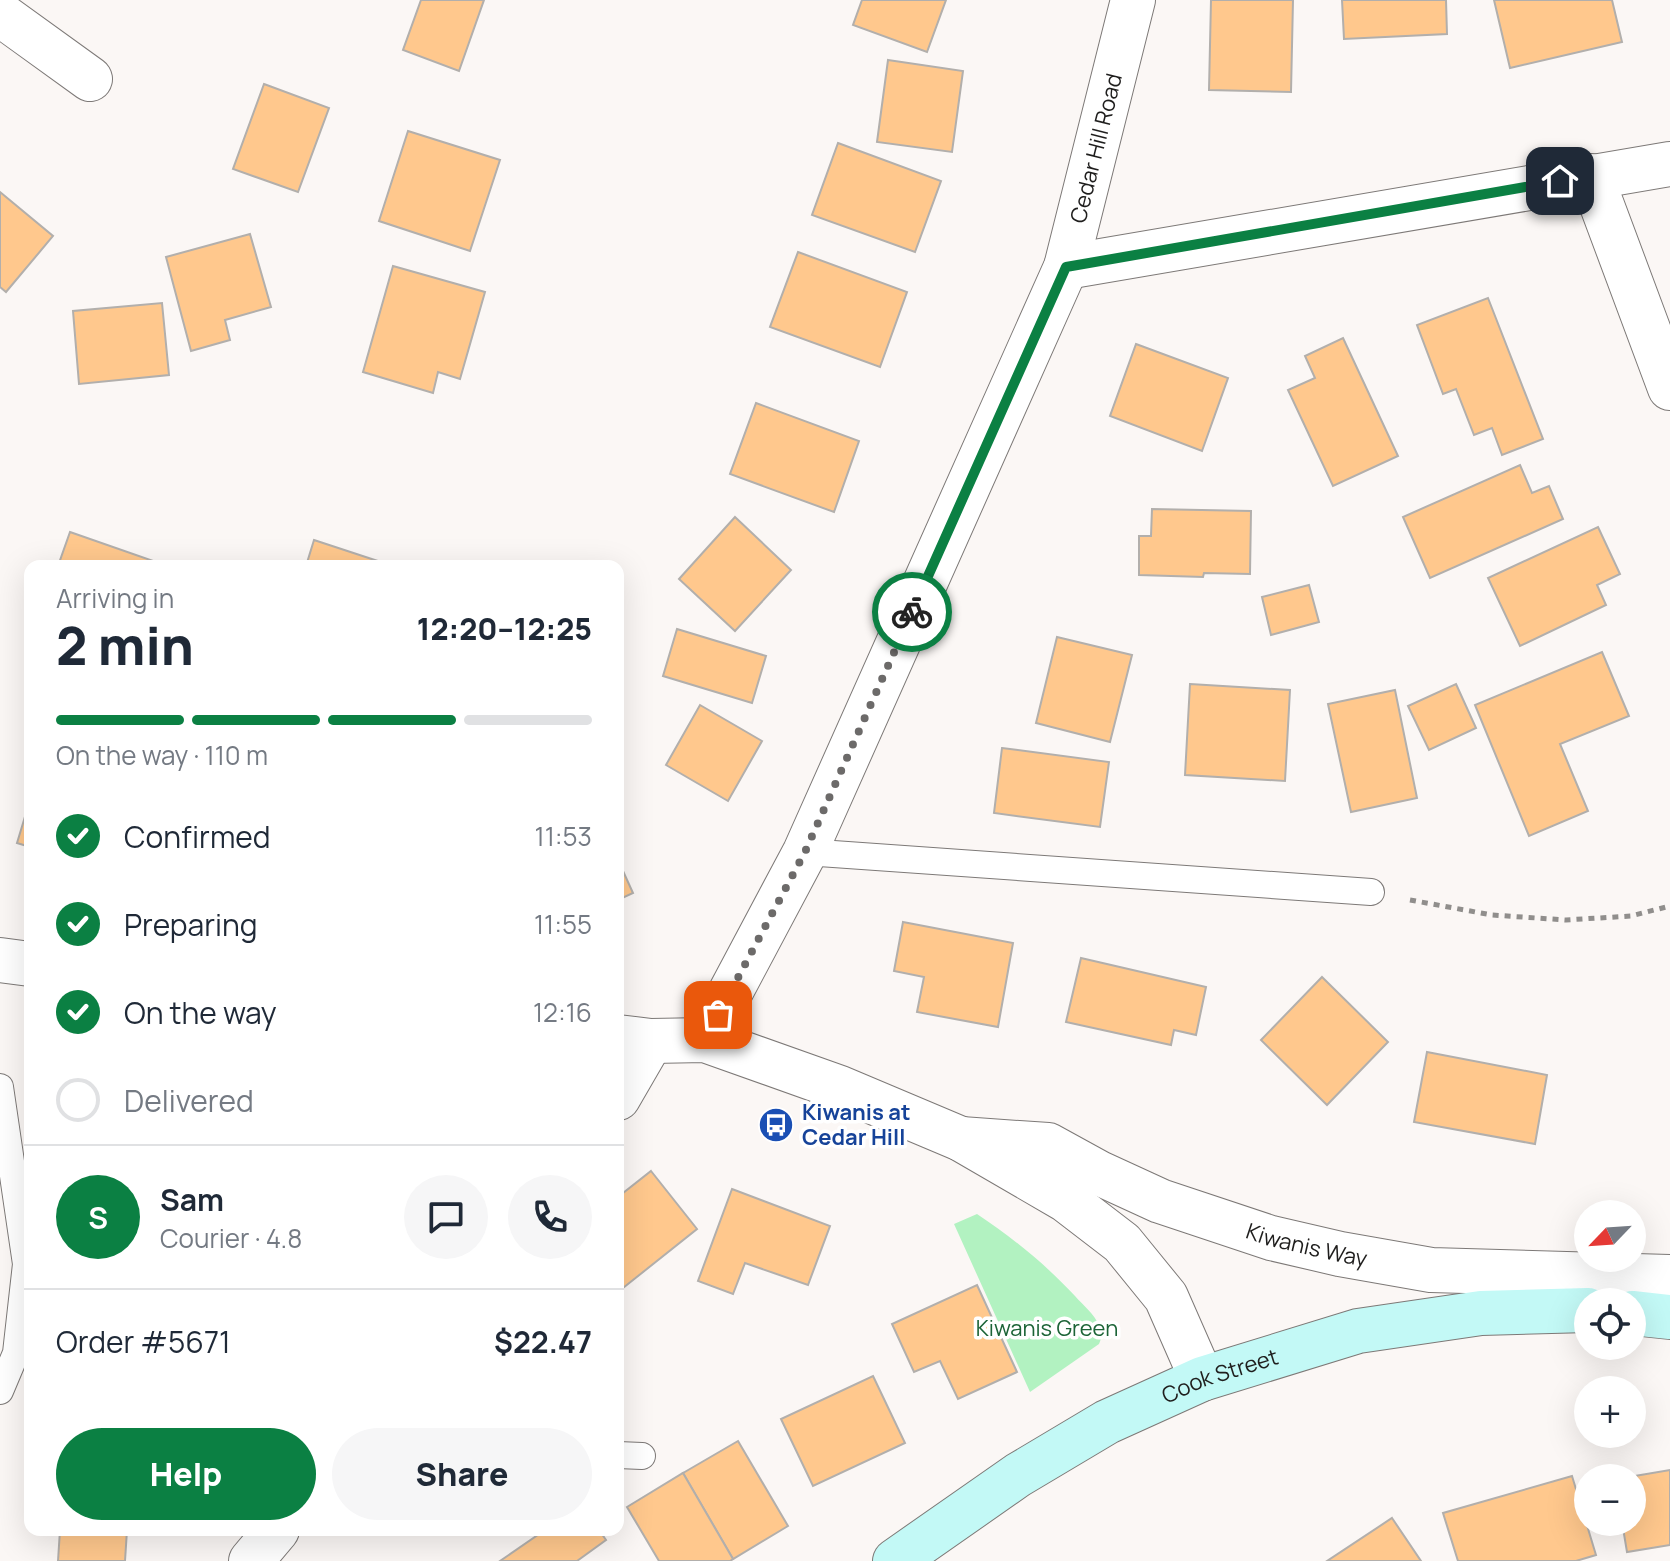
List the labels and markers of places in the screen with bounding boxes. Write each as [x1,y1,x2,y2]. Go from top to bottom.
pin [1526,147,1594,215]
pin [684,981,752,1049]
place label: Kiwanis at Cedar Hill [802,1097,911,1152]
bus stop icon: Kiwanis at Cedar Hill [757,1106,795,1144]

